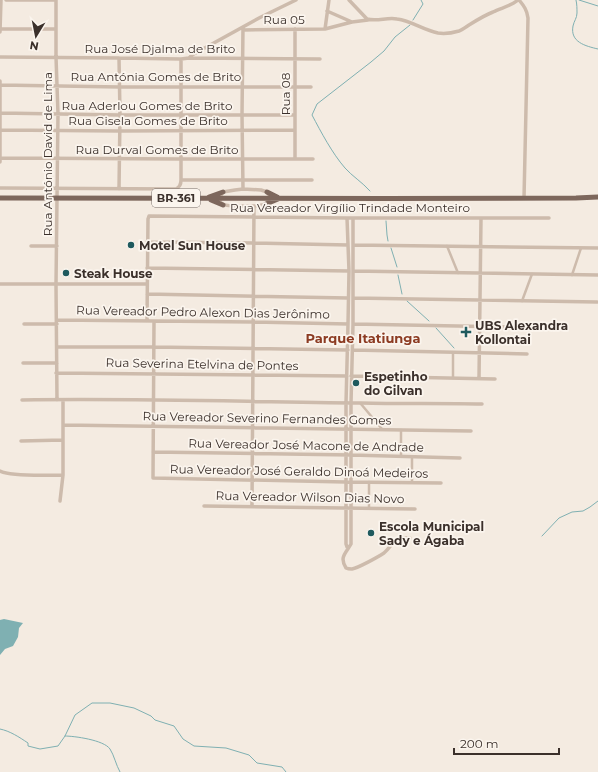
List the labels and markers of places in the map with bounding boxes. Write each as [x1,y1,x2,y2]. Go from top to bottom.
place label: Motel Sun House [139,238,246,253]
marker: Motel Sun House [126,240,136,250]
place label: Steak House [74,266,153,281]
marker: Steak House [61,268,71,278]
place label: UBS Alexandra Kollontai [475,318,568,347]
marker: UBS Alexandra Kollontai [460,326,472,338]
place label: Espetinho do Gilvan [364,369,428,398]
marker: Espetinho do Gilvan [351,378,361,388]
place label: Escola Municipal Sady e Ágaba [379,519,484,548]
marker: Escola Municipal Sady e Ágaba [366,528,376,538]

